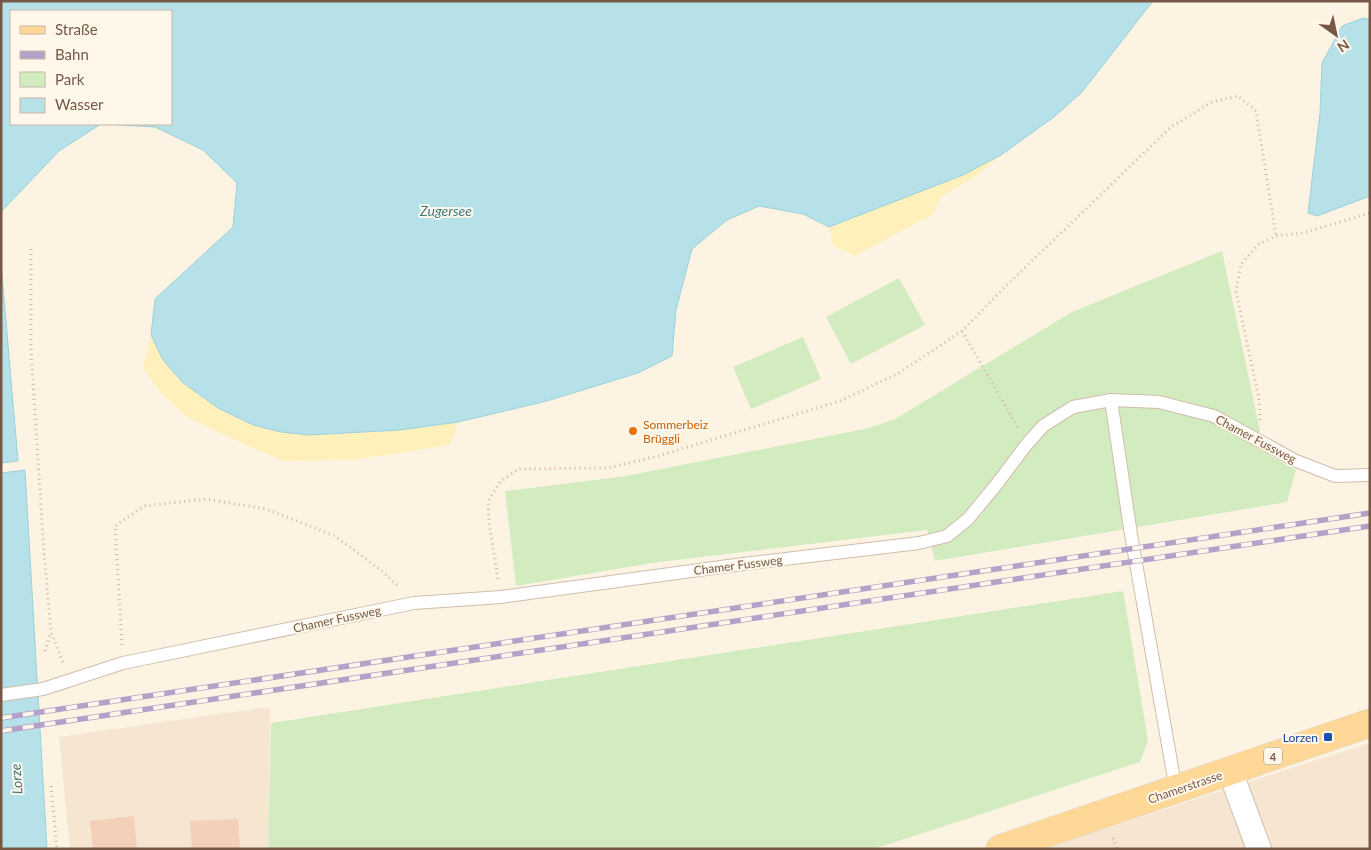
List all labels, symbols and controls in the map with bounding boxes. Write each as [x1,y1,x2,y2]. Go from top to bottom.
legend [10,10,172,125]
north arrow [1311,10,1361,60]
text: Straße [55,20,98,38]
text: N [1334,36,1353,56]
text: Bahn [55,45,89,63]
text: Park [55,70,85,88]
text: Wasser [55,95,104,113]
water label: Zugersee [419,202,472,219]
street label: Chamer Fussweg [1213,411,1299,467]
place label: Sommerbeiz Brüggli [643,417,709,446]
marker: Sommerbeiz Brüggli [627,425,639,437]
street label: Chamer Fussweg [693,552,783,578]
street label: Chamer Fussweg [292,602,382,636]
place label: Lorzen [1283,730,1318,745]
marker: Lorzen [1322,731,1334,743]
road number: 4 [1264,748,1282,764]
water label: Lorze [6,763,26,795]
street label: Chamerstrasse [1146,767,1224,807]

